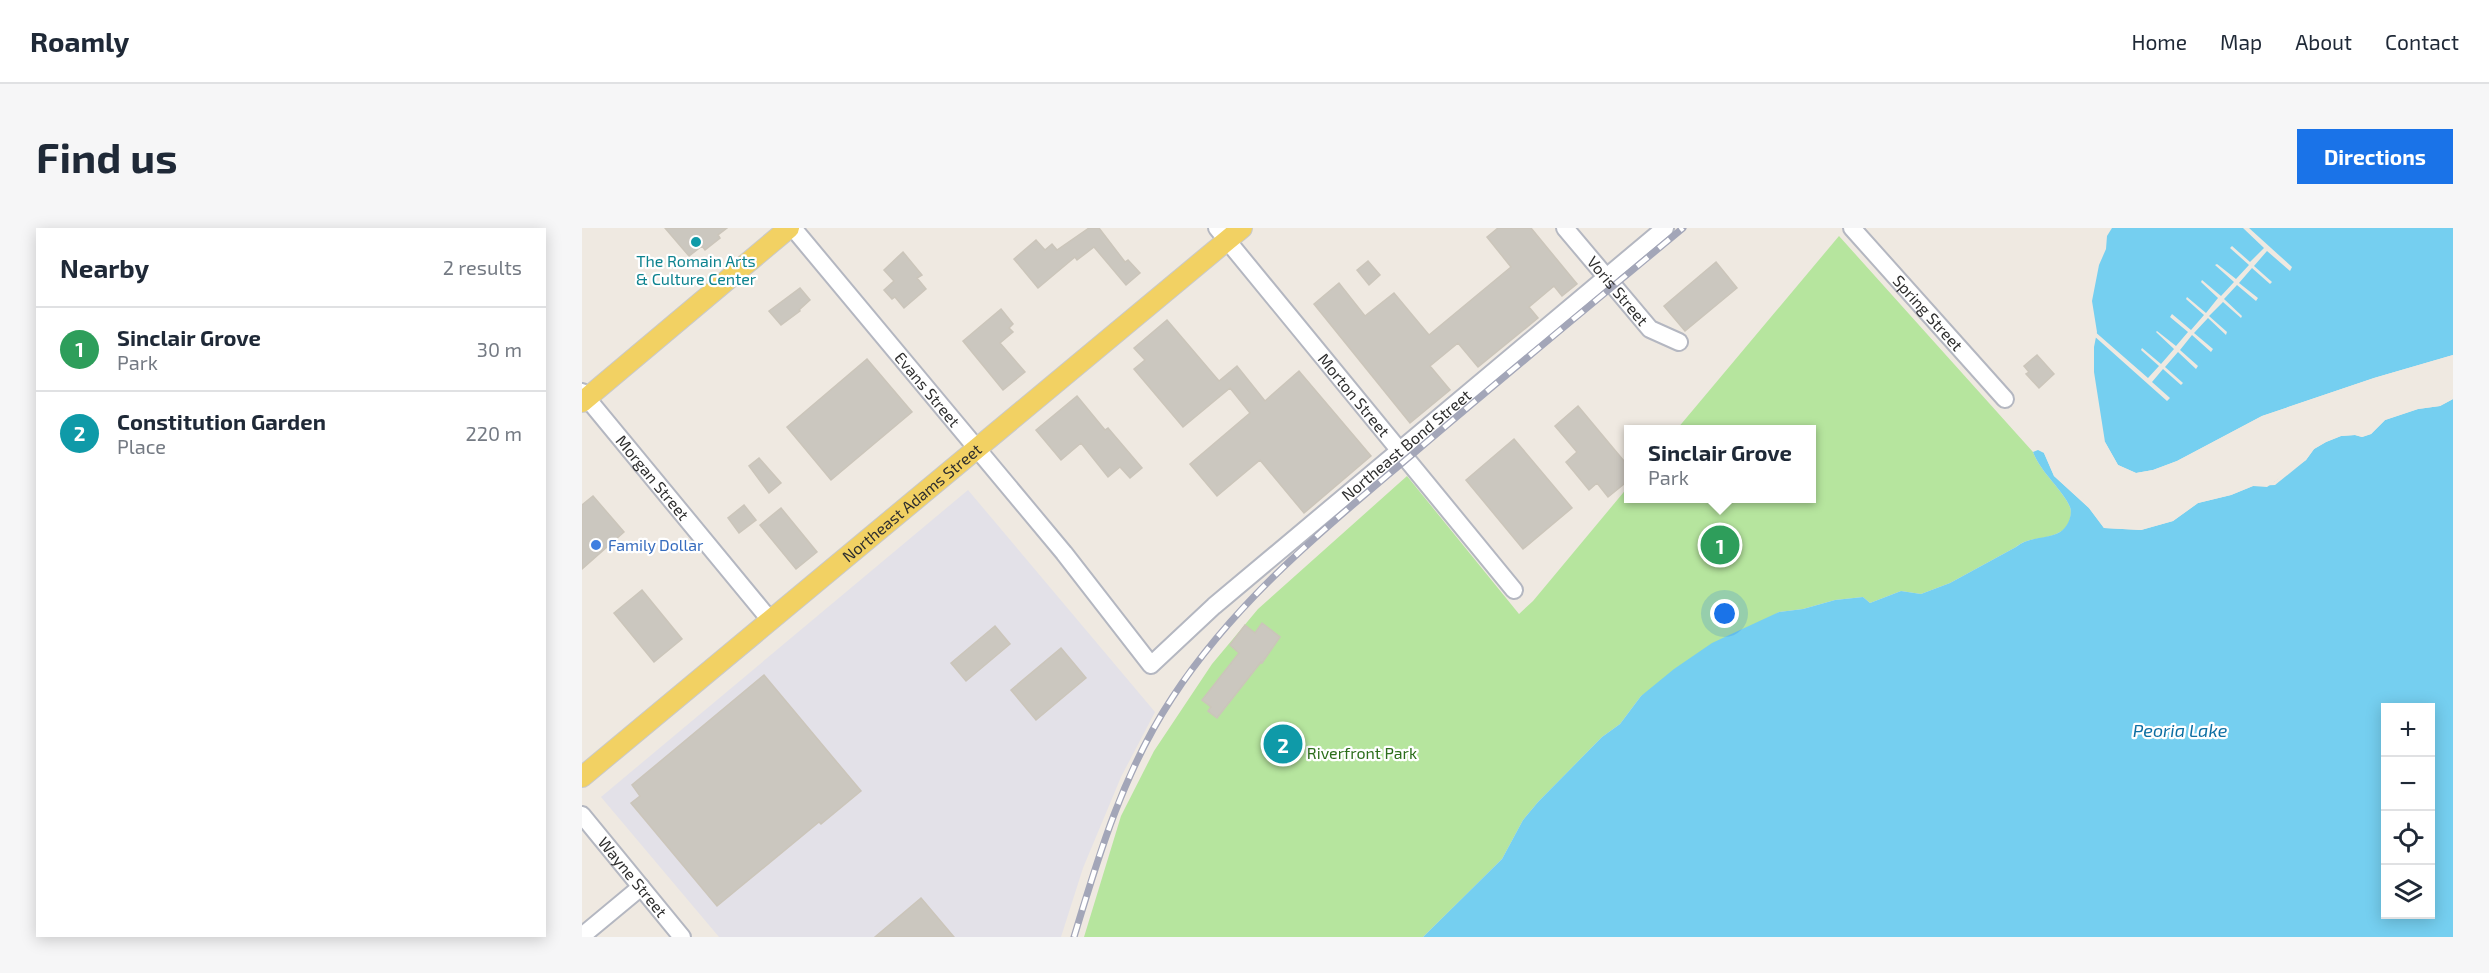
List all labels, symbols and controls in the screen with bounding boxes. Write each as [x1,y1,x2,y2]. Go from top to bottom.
text: Roamly [30,24,129,58]
text: Home [2131,29,2187,54]
text: Map [2220,29,2262,54]
text: About [2295,29,2352,54]
text: Contact [2385,29,2459,54]
button: Directions [2297,129,2453,184]
text: Find us [36,131,178,181]
marker: The Romain Arts & Culture Center [689,235,703,249]
place label: The Romain Arts & Culture Center [636,251,757,288]
text: Nearby [60,252,149,283]
street label: Voris Street [1584,252,1653,329]
text: 2 results [443,255,522,279]
street label: Spring Street [1890,271,1967,354]
text: Sinclair Grove [117,324,261,350]
text: 1 [75,337,84,361]
text: 30 m [477,337,522,361]
street label: Evans Street [891,348,965,430]
street label: Morton Street [1315,349,1394,440]
text: Park [117,350,158,374]
street label: Northeast Bond Street [1337,385,1474,504]
text: Constitution Garden [117,408,326,434]
text: 2 [74,421,85,445]
text: 220 m [465,421,522,445]
popup [1624,425,1816,503]
street label: Morgan Street [612,431,694,524]
text: Place [117,434,166,458]
street label: Northeast Adams Street [838,439,985,566]
text: Sinclair Grove [1648,439,1792,465]
text: Park [1648,465,1689,489]
pin: 1 [1700,522,1740,568]
place label: Family Dollar [608,535,704,554]
marker: Family Dollar [589,538,603,552]
your location [1710,599,1739,628]
map controls [2381,703,2435,919]
button: + [2381,703,2435,757]
water label: Peoria Lake [2133,719,2228,741]
pin: 2 [1264,722,1302,766]
park label: Riverfront Park [1307,743,1417,762]
button: − [2381,757,2435,811]
button: locate [2381,811,2435,865]
street label: Wayne Street [595,833,672,921]
button: layers [2381,865,2435,919]

